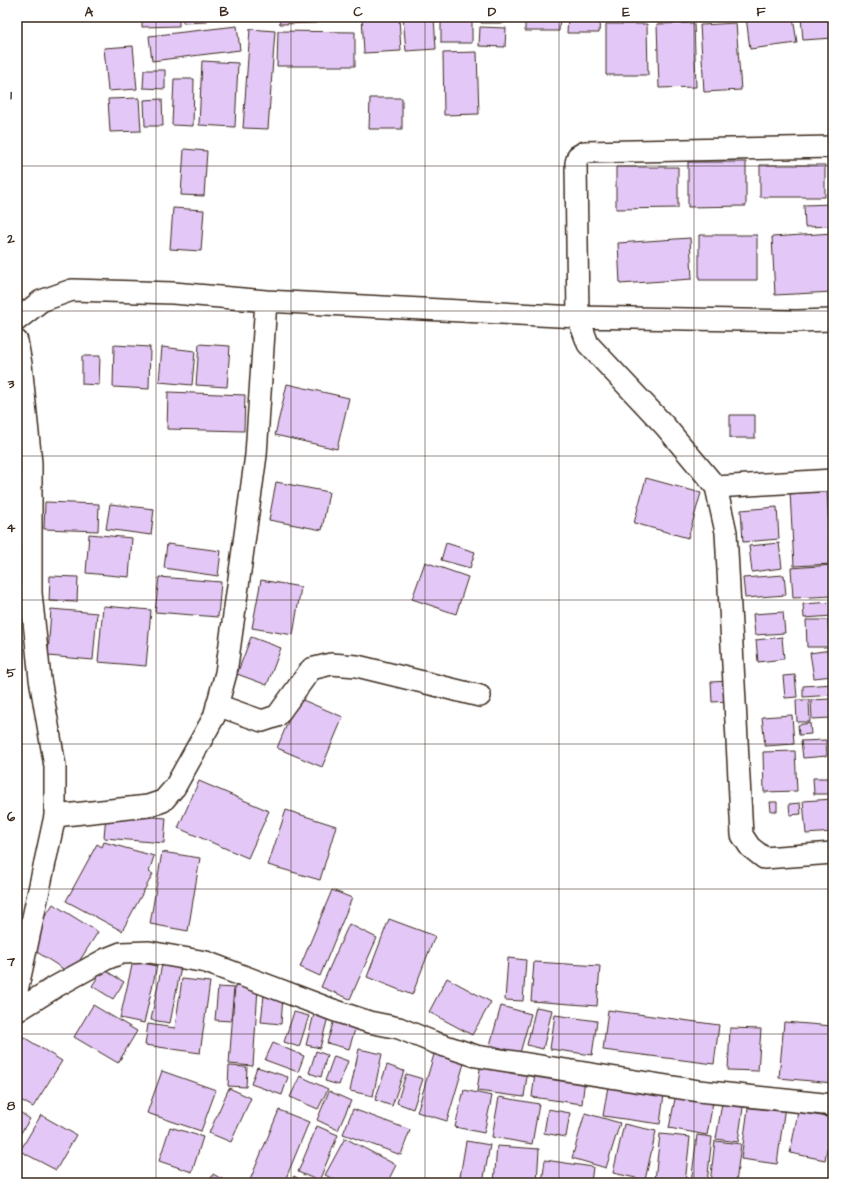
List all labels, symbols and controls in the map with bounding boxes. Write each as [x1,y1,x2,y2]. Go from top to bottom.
text: A [85,3,94,21]
text: B [219,3,229,21]
text: C [353,3,363,21]
text: D [488,3,497,21]
text: E [622,3,630,21]
text: F [756,3,766,21]
text: 1 [10,86,12,104]
text: 2 [6,230,15,248]
text: 3 [7,375,15,393]
text: 4 [7,519,16,537]
text: 5 [6,664,16,682]
text: 6 [7,808,16,826]
text: 7 [6,953,16,971]
text: 8 [7,1097,16,1115]

